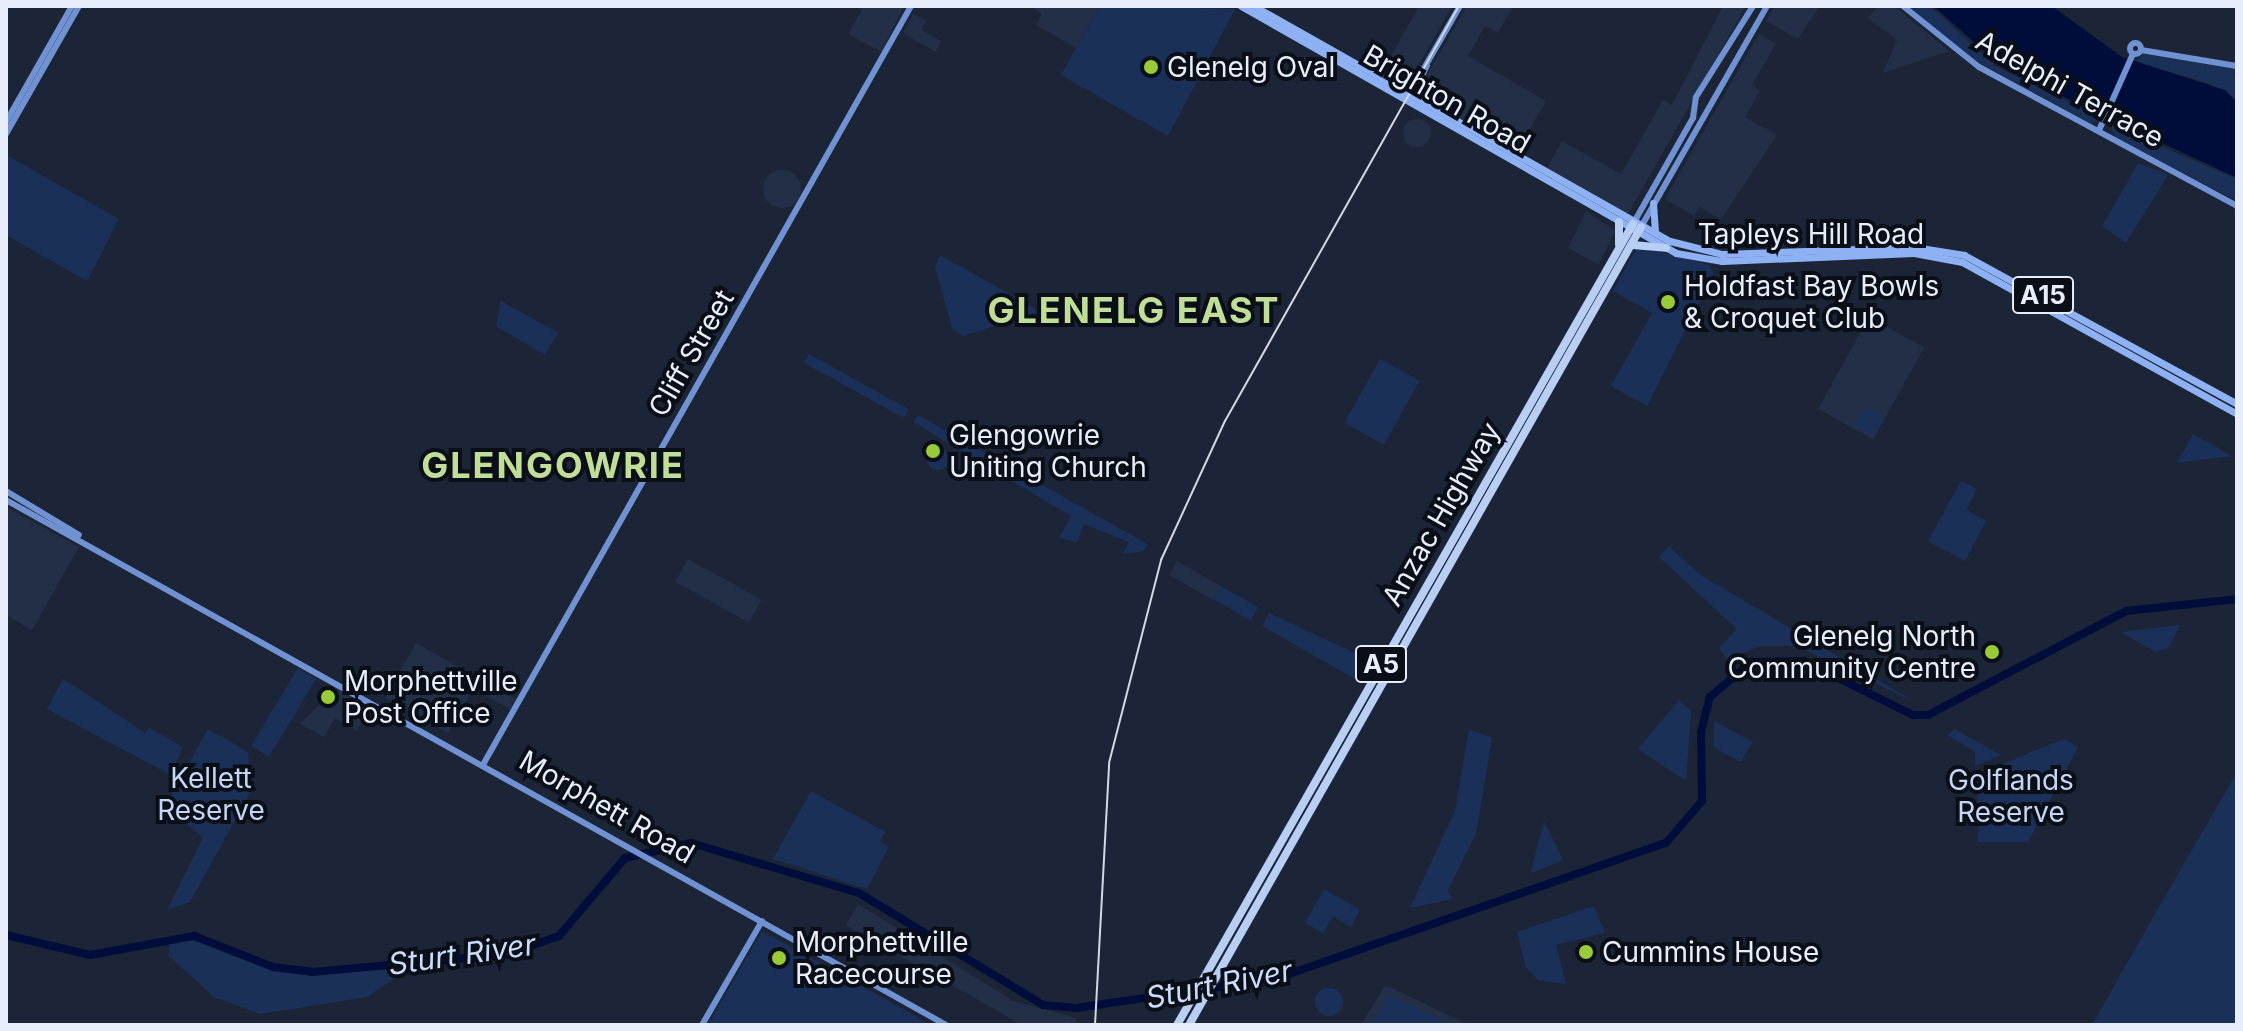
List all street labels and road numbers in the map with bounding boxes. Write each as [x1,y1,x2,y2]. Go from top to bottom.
street label: Adelphi Terrace [1970,23,2170,155]
street label: Brighton Road [1357,38,1537,160]
street label: Tapleys Hill Road [1698,217,1924,251]
road number: A15 [2011,273,2075,317]
street label: Cliff Street [641,284,741,422]
street label: Anzac Highway [1375,416,1507,612]
road number: A5 [1353,642,1409,686]
street label: Morphett Road [514,743,700,871]

